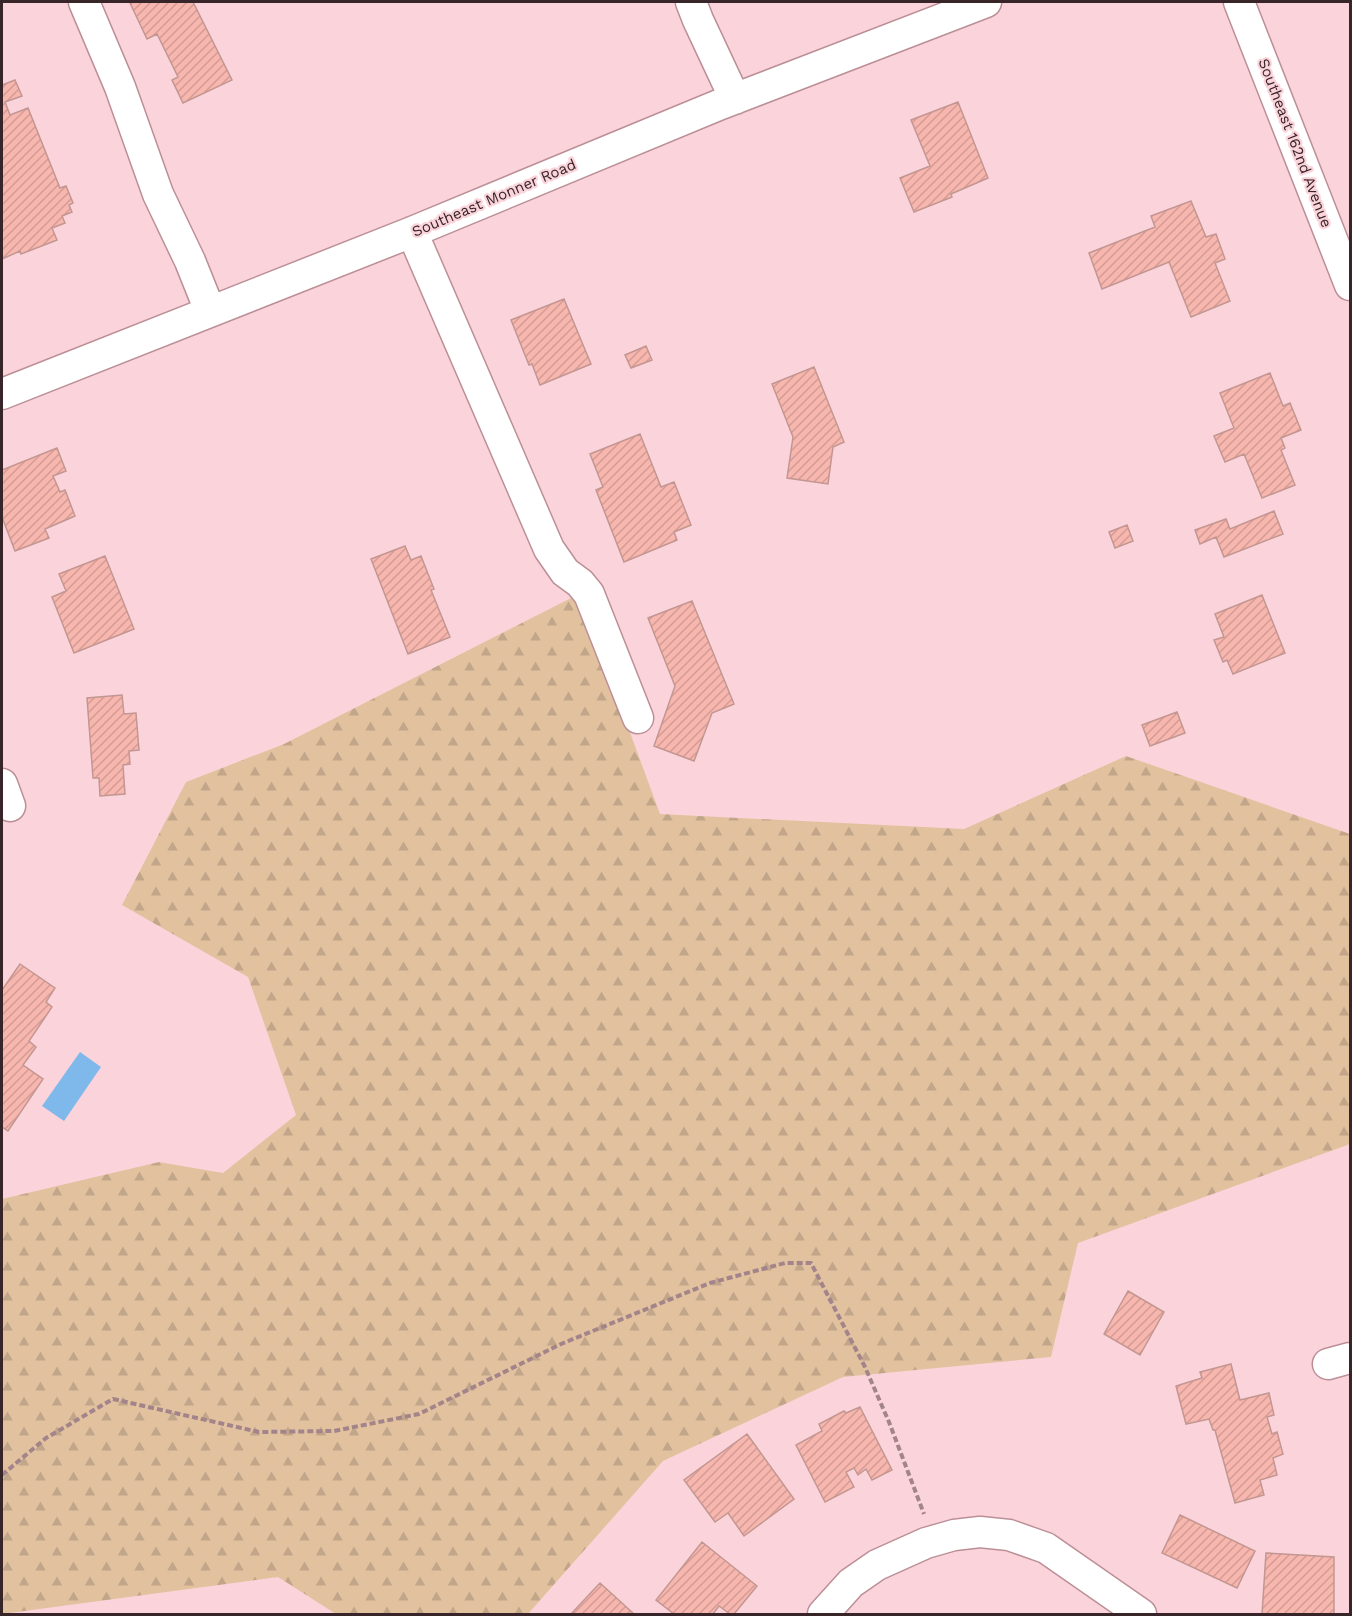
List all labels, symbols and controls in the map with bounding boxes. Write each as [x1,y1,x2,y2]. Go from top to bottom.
street label: Southeast 162nd Avenue [1254,56,1336,230]
street label: Southeast Monner Road [409,155,579,241]

